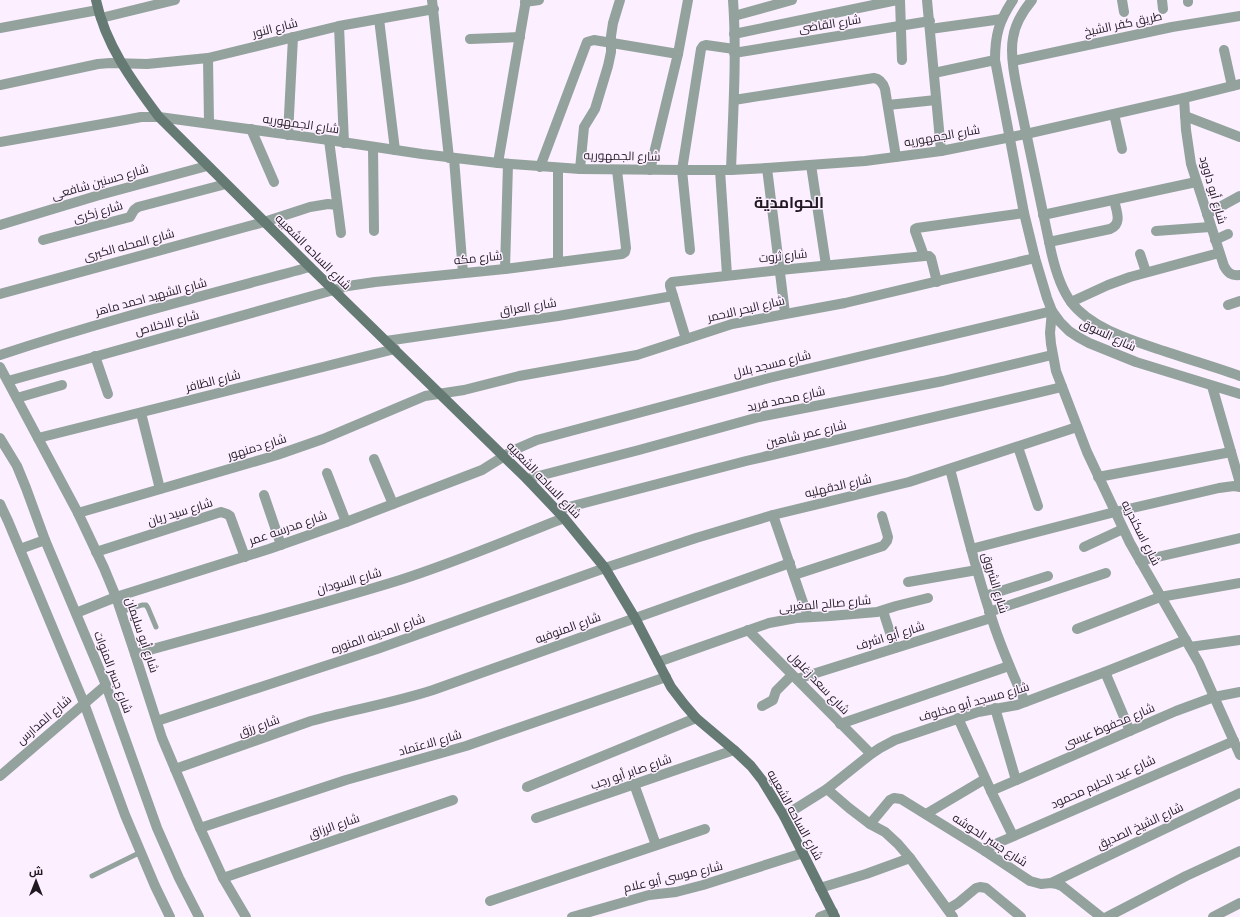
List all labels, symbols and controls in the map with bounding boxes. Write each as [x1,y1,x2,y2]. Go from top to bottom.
street label: طريق كفر الشيخ [1083,9,1164,40]
street label: شارع القاضى [798,12,862,37]
street label: شارع النور [250,16,299,42]
street label: شارع الجمهوريه [262,112,340,137]
street label: شارع الجمهوريه [903,122,981,151]
street label: شارع الجمهوريه [583,148,661,165]
street label: شارع أبو داوود [1196,154,1230,226]
street label: شارع حسنين شافعى [50,161,150,203]
district label: الحوامدية [754,193,824,212]
street label: شارع زكرى [72,198,125,227]
street label: شارع الساحه الشعبيه [272,211,354,293]
street label: شارع المحله الكبرى [82,226,176,265]
street label: شارع ثروت [758,246,808,267]
street label: شارع مكه [453,248,503,268]
street label: شارع الشهيد احمد ماهر [93,275,209,320]
street label: شارع البحر الاحمر [705,293,786,326]
street label: شارع العراق [499,296,558,319]
street label: شارع الاخلاص [133,308,201,339]
street label: شارع السوق [1077,316,1138,355]
street label: شارع مسجد بلال [732,348,813,381]
street label: شارع الظافر [183,367,242,396]
street label: شارع محمد فريد [746,384,827,415]
street label: شارع عمر شاهين [764,418,848,451]
street label: شارع دمنهور [225,431,289,464]
street label: شارع الساحه الشعبيه [503,439,584,522]
street label: شارع الدقهليه [803,471,873,501]
street label: شارع سيد ريان [146,495,215,530]
street label: شارع اسكندريه [1118,498,1163,568]
street label: شارع مدرسه عمر [246,508,329,549]
street label: شارع الشروق [978,551,1011,616]
street label: شارع السودان [315,565,383,598]
street label: شارع صالح المغربى [778,593,872,616]
street label: شارع أبو سليمان [122,595,162,675]
street label: شارع المنوفيه [533,610,603,647]
street label: شارع المدينه المنوره [329,611,427,658]
street label: شارع أبو اشرف [854,618,926,654]
street label: شارع جسر المنوات [90,629,135,715]
street label: شارع سعد زغلول [785,649,852,718]
street label: شارع مسجد أبو مخلوف [917,679,1031,725]
street label: شارع المدارس [14,692,75,748]
street label: شارع محفوظ عيسى [1061,700,1157,752]
street label: شارع رزق [237,712,282,741]
street label: شارع الاعتماد [397,727,464,760]
street label: شارع صابر أبو رجب [588,751,674,793]
street label: شارع عبد الحليم محمود [1048,753,1158,812]
street label: شارع الساحه الشعبيه [763,767,826,863]
street label: شارع الشيخ الصديق [1095,800,1186,853]
street label: شارع الرزاق [307,811,362,842]
street label: شارع جسر الحوشه [949,811,1030,870]
street label: شارع موسى أبو علام [622,858,724,896]
north arrow [16,861,56,901]
text: ش [29,865,43,878]

